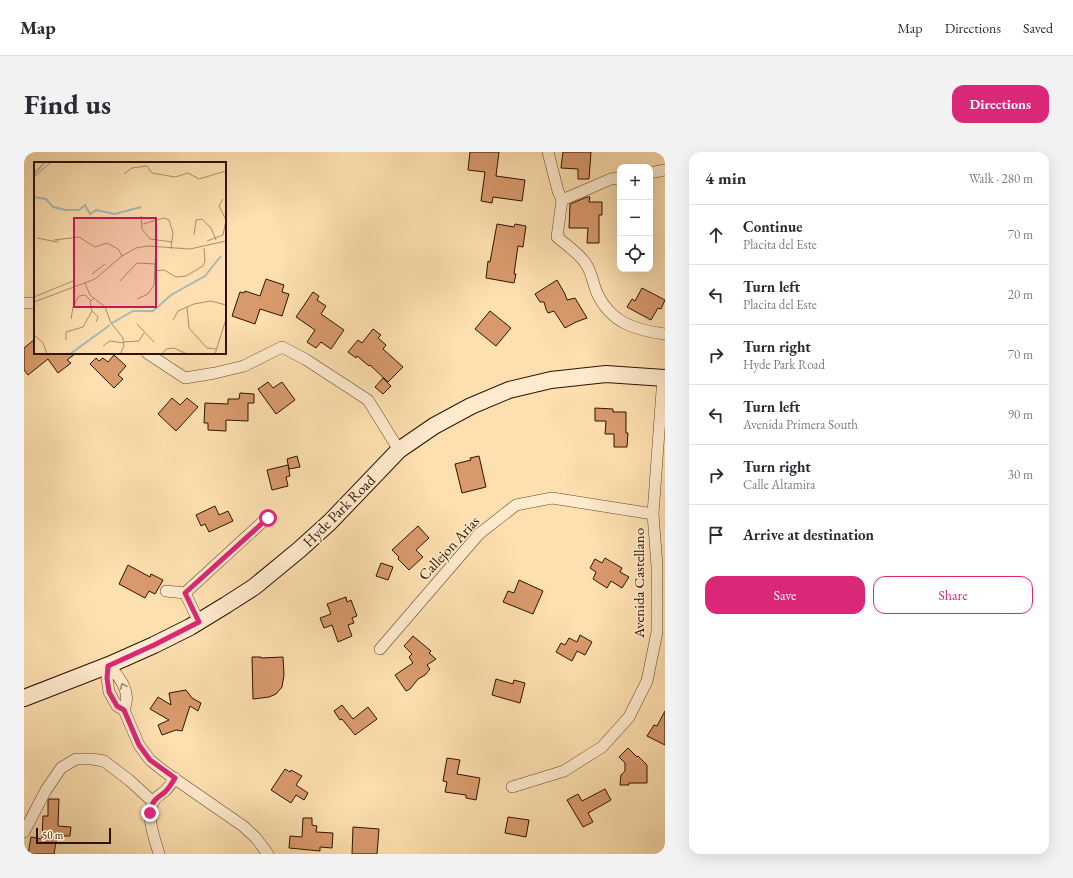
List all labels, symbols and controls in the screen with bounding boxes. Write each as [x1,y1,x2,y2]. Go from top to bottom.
text: Map [20,15,56,40]
text: Map [897,19,923,37]
text: Directions [945,19,1001,37]
text: Saved [1023,19,1053,37]
button: Directions [952,85,1049,123]
text: Find us [24,86,111,122]
inset map [34,162,226,354]
map controls [617,164,653,272]
button: + [617,164,653,200]
text: 4 min [705,167,746,189]
text: Walk · 280 m [969,170,1033,187]
button: − [617,200,653,236]
text: Continue [743,217,803,236]
icon: ahead [705,224,727,246]
text: 70 m [1008,226,1033,243]
button: locate [617,236,653,272]
text: Placita del Este [743,236,817,253]
text: Turn left [743,277,800,296]
icon: left [705,284,727,306]
text: 20 m [1008,286,1033,303]
text: Placita del Este [743,296,817,313]
text: Turn right [743,337,811,356]
icon: right [705,344,727,366]
text: 70 m [1008,346,1033,363]
text: Hyde Park Road [743,356,825,373]
text: Turn left [743,397,800,416]
icon: left [705,404,727,426]
text: 90 m [1008,406,1033,423]
text: Avenida Primera South [743,416,858,433]
text: Turn right [743,457,811,476]
icon: right [705,464,727,486]
text: 30 m [1008,466,1033,483]
street label: Hyde Park Road [298,470,379,551]
text: Calle Altamira [743,476,816,493]
route start [259,509,277,527]
street label: Callejon Arias [414,511,483,584]
icon: arrive [705,524,727,546]
text: Arrive at destination [743,525,874,544]
street label: Avenida Castellano [629,528,648,639]
button: Save [705,576,865,614]
button: Share [873,576,1033,614]
one-way arrow [120,682,128,689]
route end [141,804,159,822]
scale bar [36,826,111,845]
text: 50 m [42,828,63,842]

